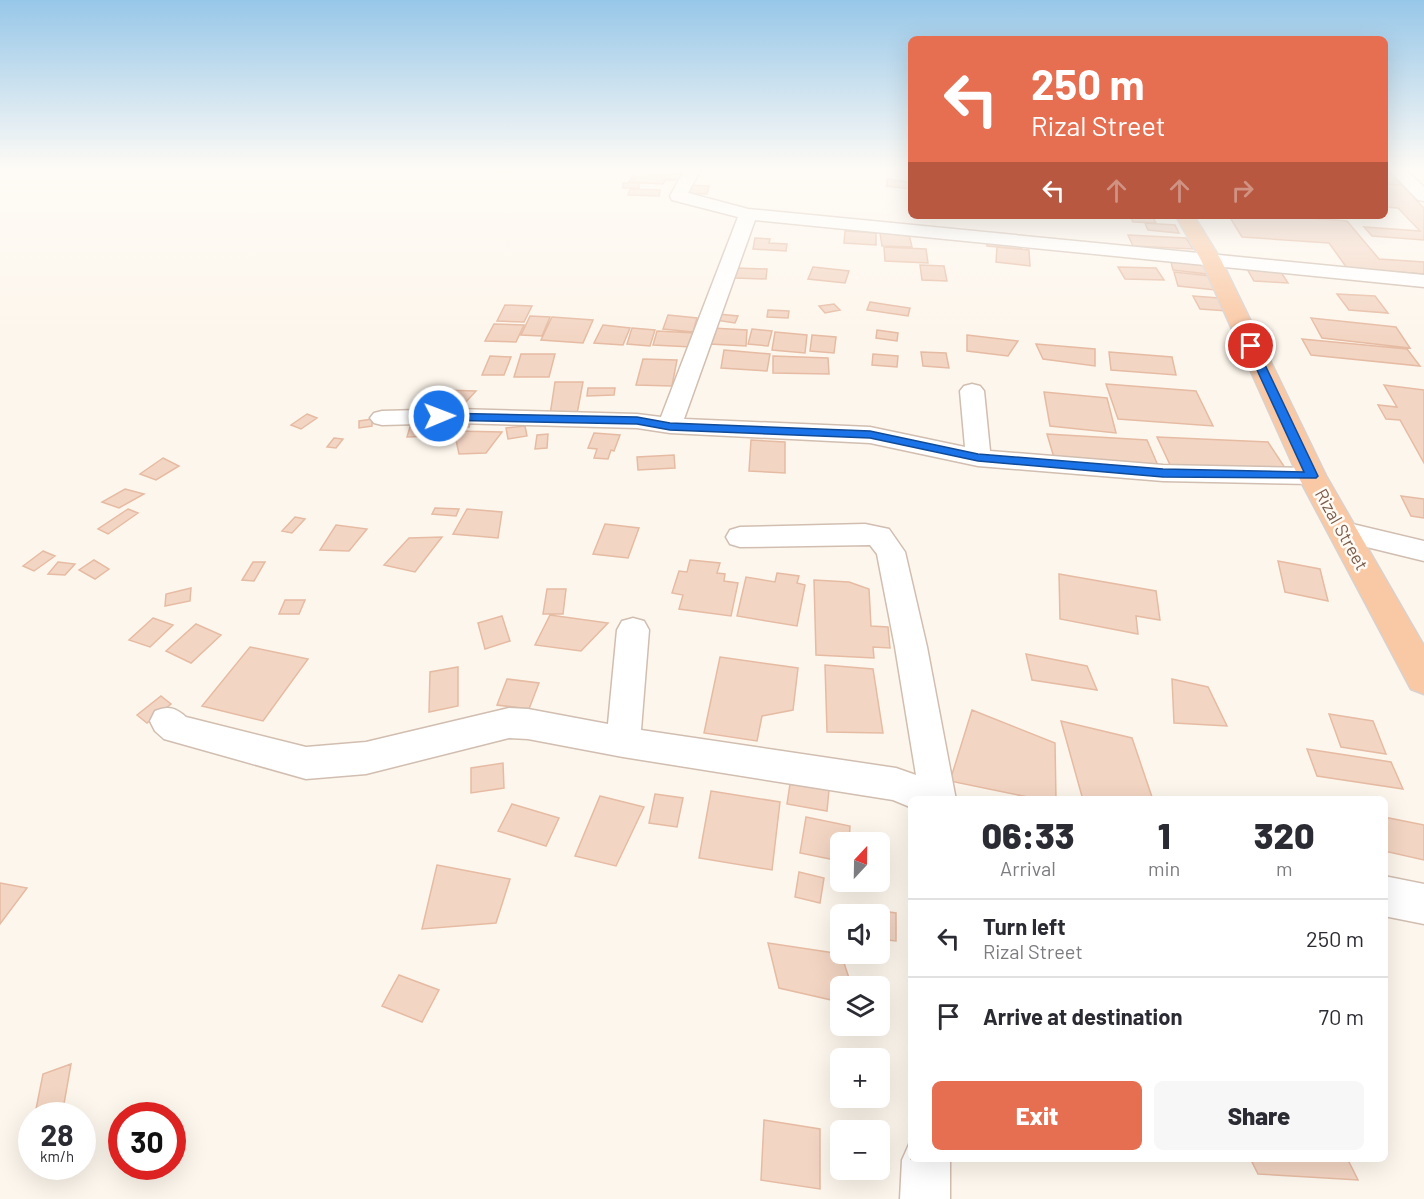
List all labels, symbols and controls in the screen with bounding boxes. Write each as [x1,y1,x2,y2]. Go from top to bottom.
text: 250 m [1031,58,1145,108]
icon: left [932,60,1010,138]
text: Rizal Street [1031,109,1166,141]
icon: left [1037,174,1070,207]
icon: ahead [1100,174,1133,207]
icon: ahead [1163,174,1196,207]
icon: right [1226,174,1259,207]
pin [1225,320,1276,371]
icon: arrive [1234,329,1267,362]
position arrow [407,384,471,448]
street label: Rizal Street [1311,484,1373,574]
text: 06:33 [981,813,1075,856]
text: 1 [1158,813,1171,856]
text: 320 [1254,813,1315,856]
north arrow [830,832,890,892]
map controls [830,832,890,1180]
text: Arrival [1000,856,1056,880]
text: min [1148,856,1180,880]
text: m [1276,856,1292,880]
button: sound [830,904,890,964]
text: Turn left [983,913,1066,939]
icon: left [932,922,965,955]
text: 250 m [1306,925,1364,951]
text: Rizal Street [983,939,1083,963]
button: layers [830,976,890,1036]
icon: arrive [932,1000,965,1033]
text: Arrive at destination [983,1003,1182,1029]
text: 70 m [1319,1003,1364,1029]
button: + [830,1048,890,1108]
button: Exit [932,1081,1142,1150]
button: Share [1154,1081,1364,1150]
speed limit sign: 30 [108,1102,186,1180]
text: 28 [40,1116,74,1152]
button: − [830,1120,890,1180]
text: km/h [40,1147,74,1165]

